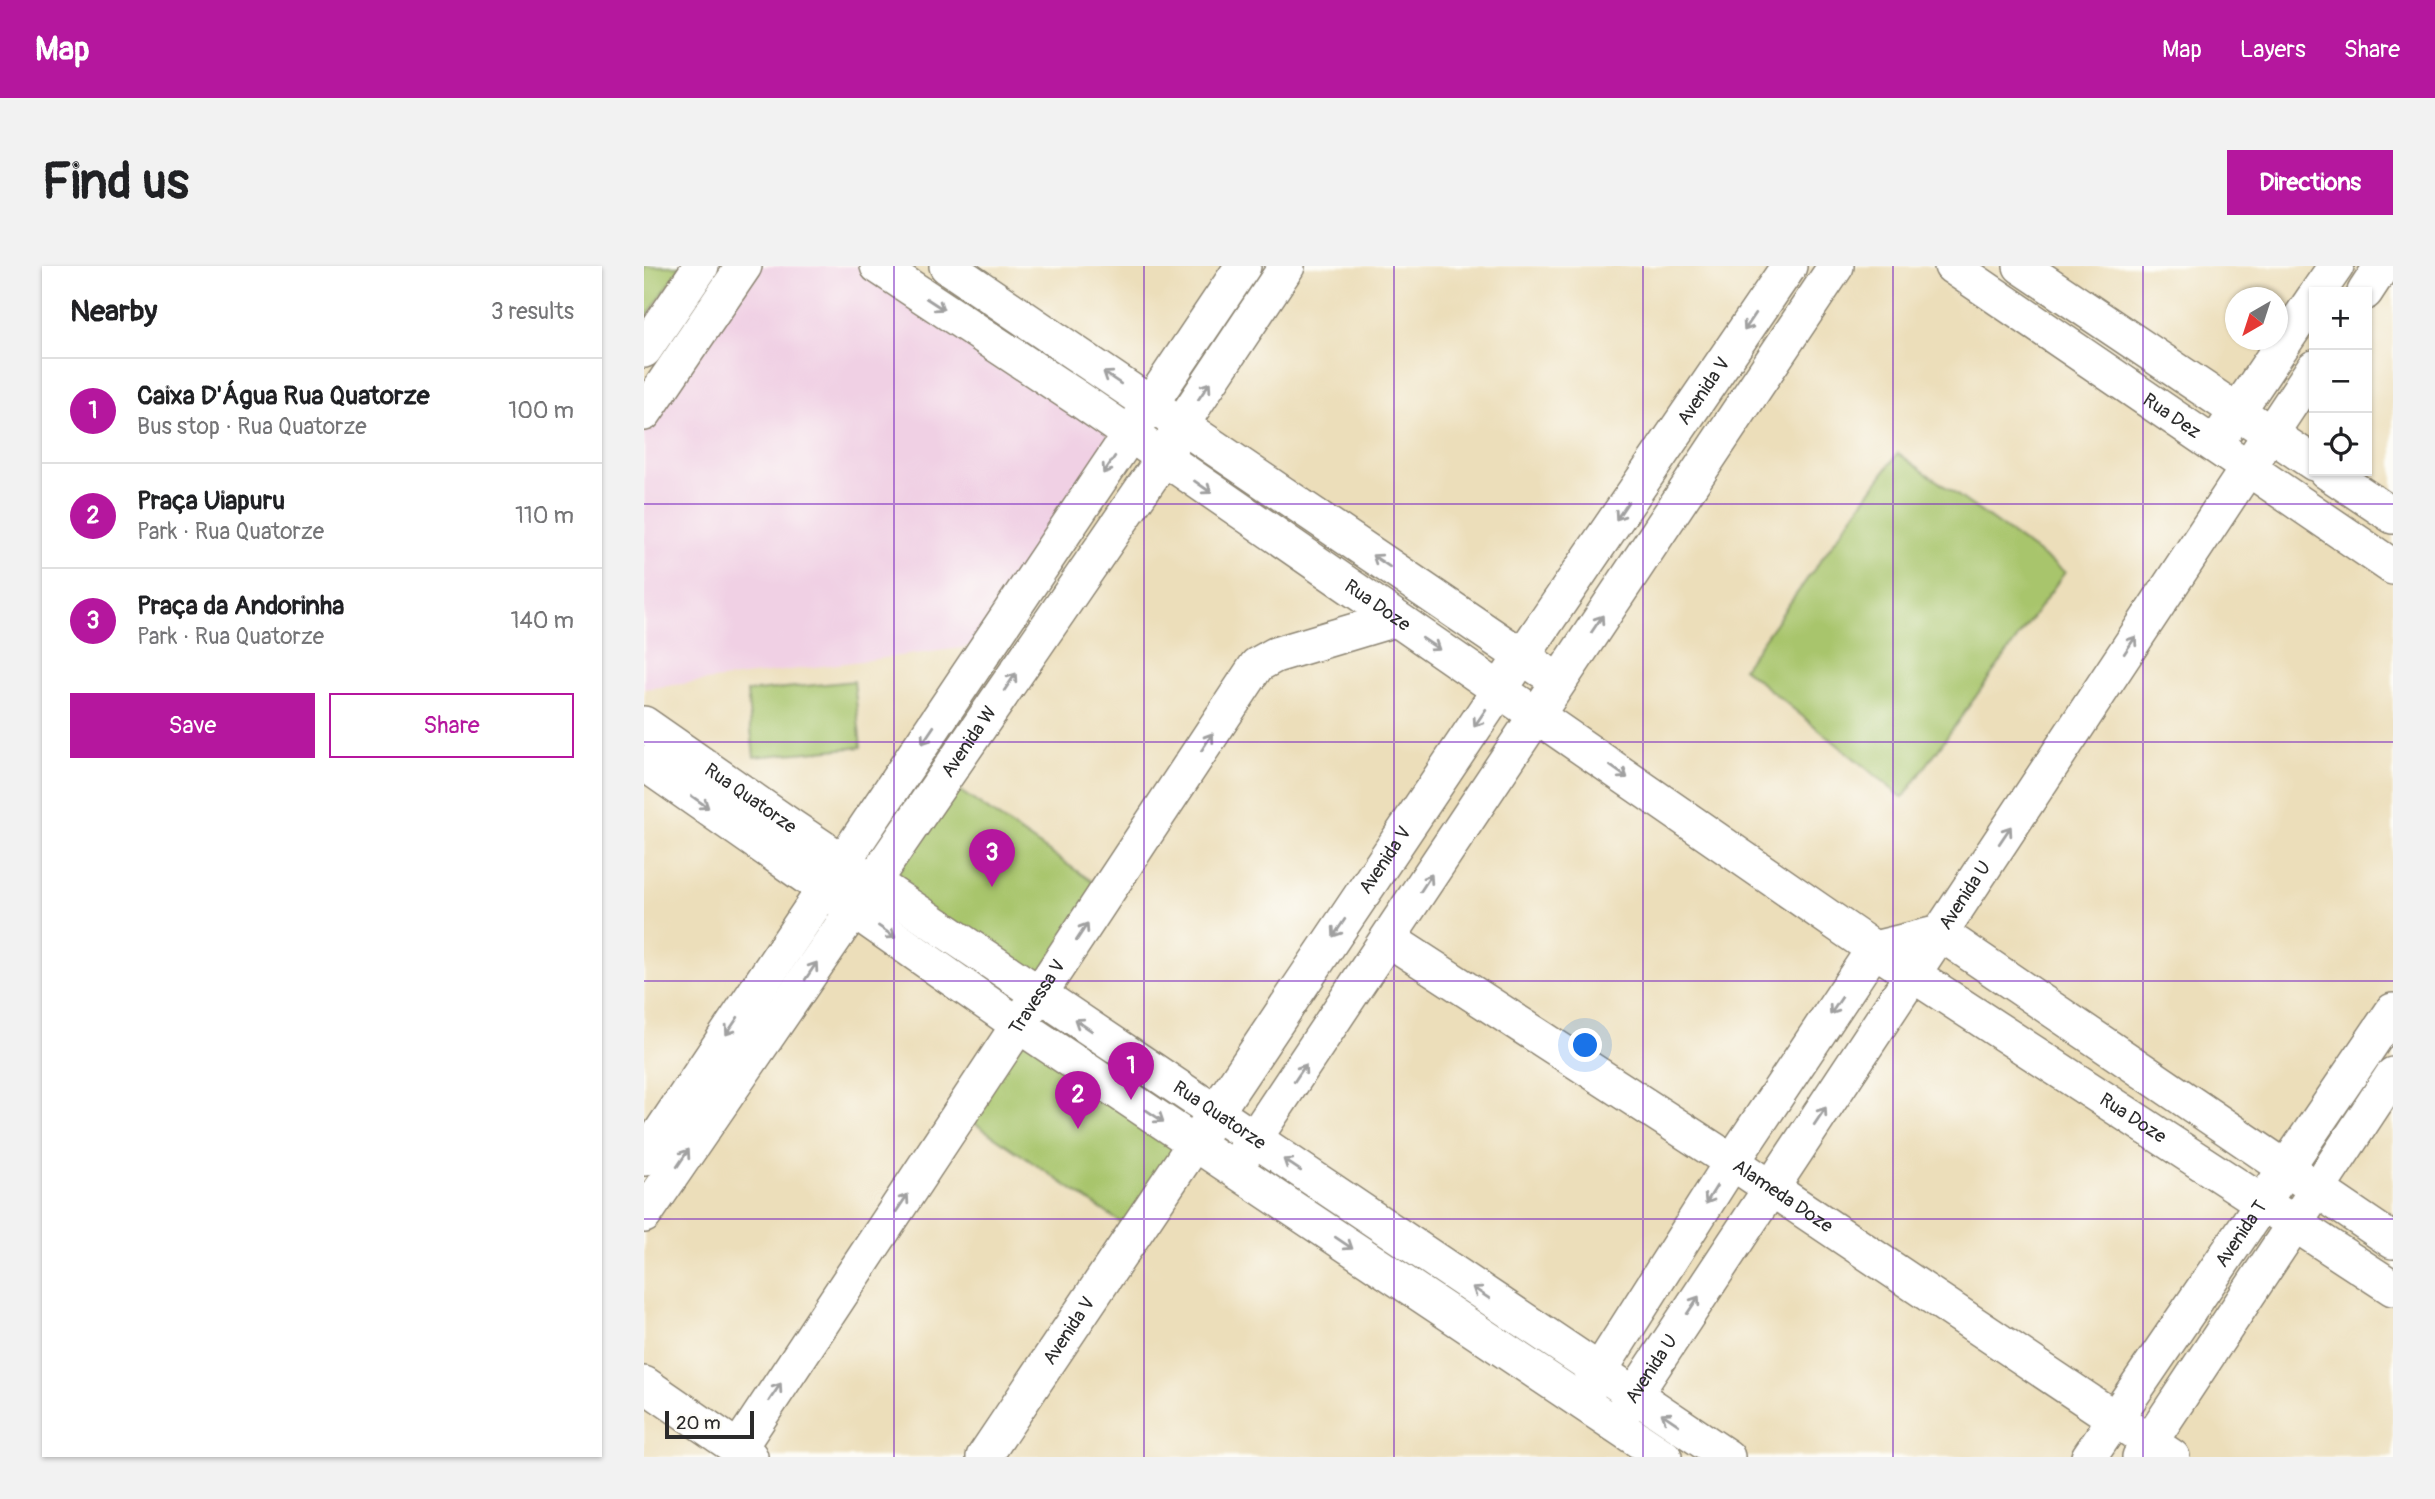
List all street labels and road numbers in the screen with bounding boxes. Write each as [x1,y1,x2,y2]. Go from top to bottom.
street label: Avenida V [1672,353,1735,430]
street label: Rua Dez [2138,388,2205,444]
street label: Rua Doze [1340,574,1416,637]
street label: Avenida W [936,701,1002,782]
street label: Rua Quatorze [700,758,802,839]
street label: Avenida V [1354,822,1416,899]
street label: Avenida U [1933,856,1996,934]
street label: Travessa V [1004,955,1071,1039]
street label: Rua Quatorze [1169,1075,1271,1155]
street label: Rua Doze [2095,1088,2171,1149]
street label: Alameda Doze [1728,1154,1838,1239]
street label: Avenida T [2210,1196,2272,1272]
street label: Avenida V [1037,1292,1100,1369]
street label: Avenida U [1620,1330,1683,1408]

